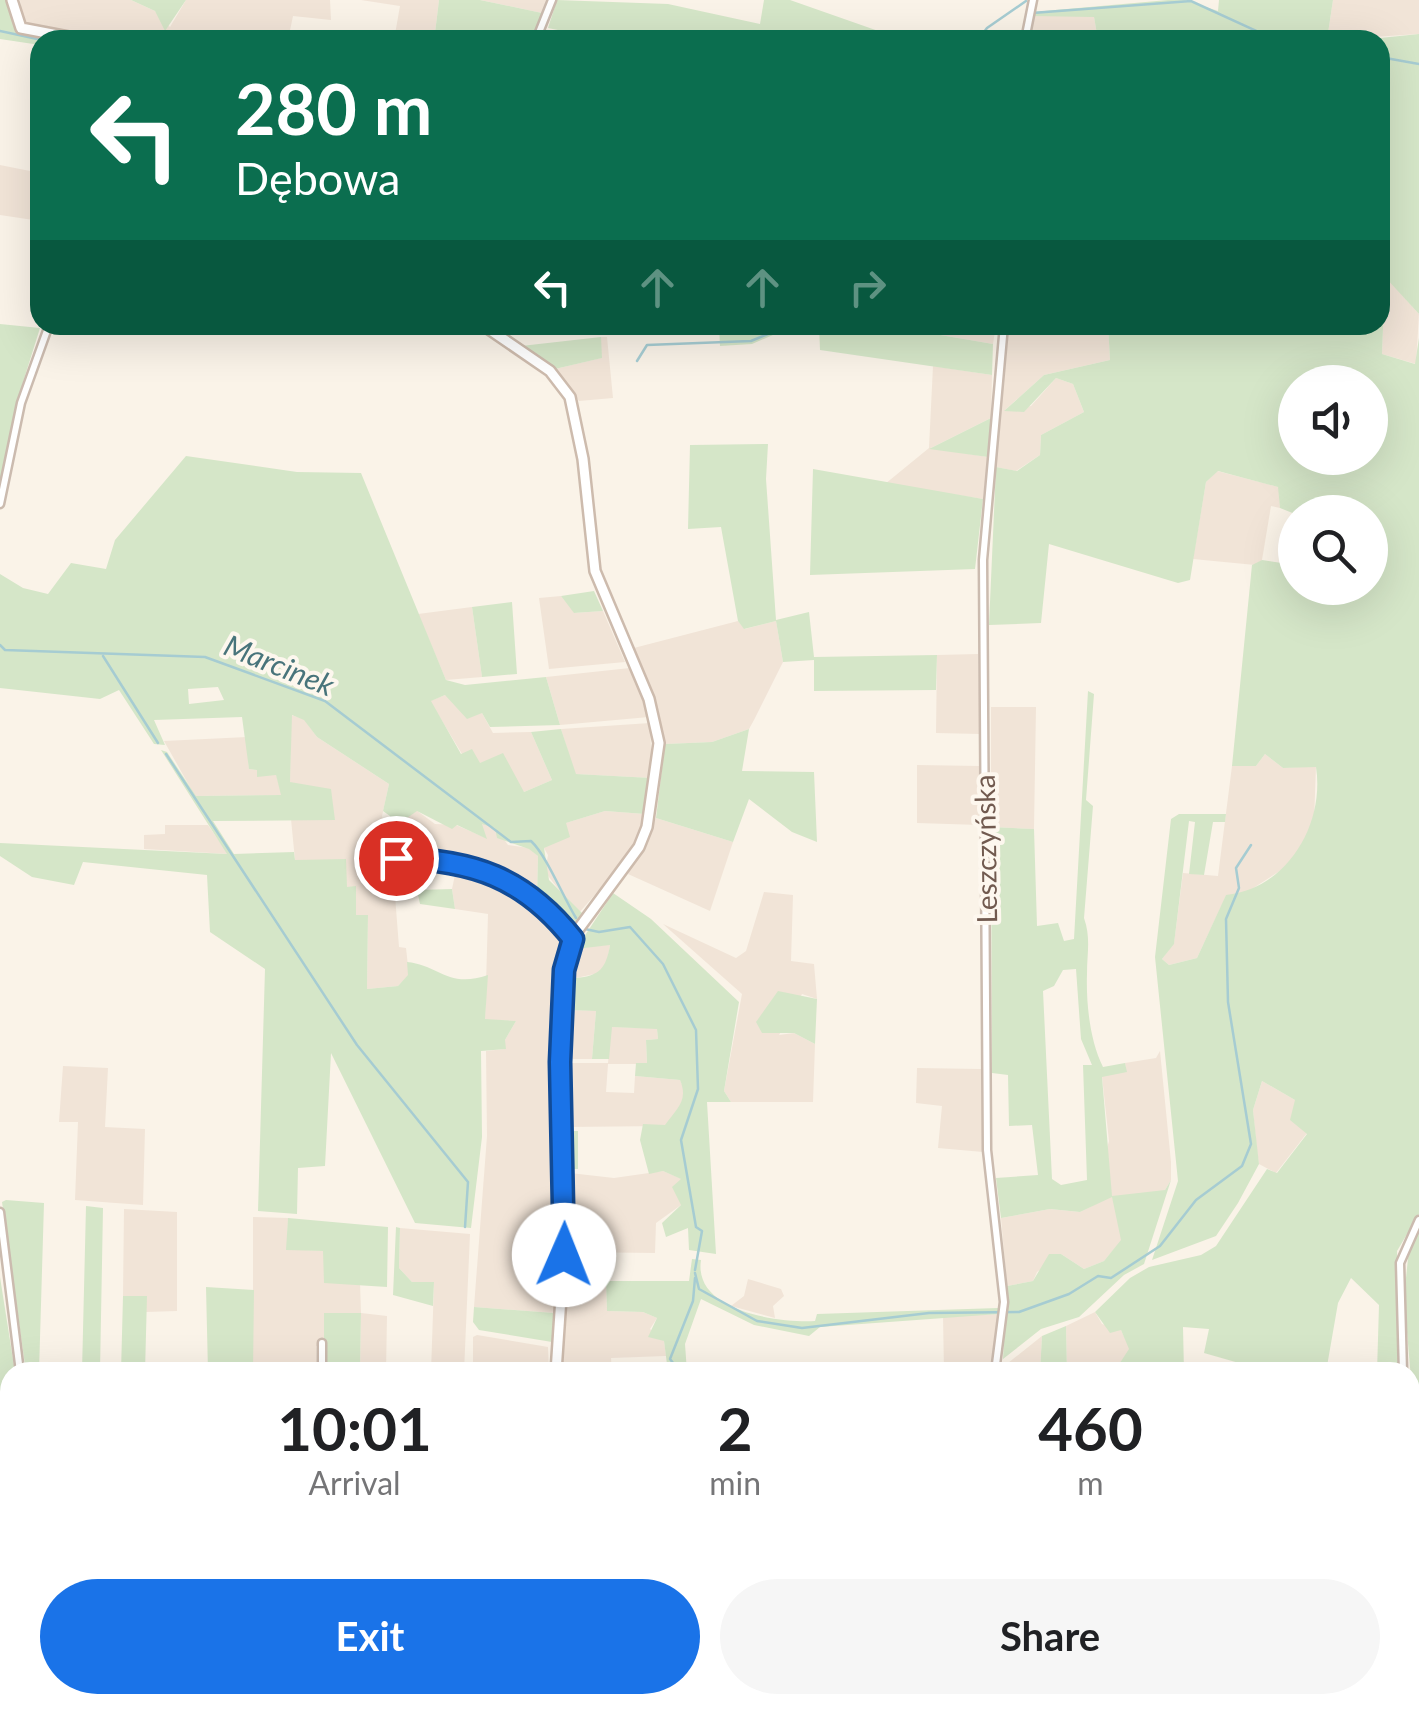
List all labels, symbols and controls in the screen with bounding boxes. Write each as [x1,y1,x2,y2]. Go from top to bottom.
text: 280 m [235,66,432,150]
icon: left [70,70,200,200]
text: Dębowa [235,151,401,205]
icon: left [525,260,580,315]
icon: ahead [630,260,685,315]
icon: ahead [735,260,790,315]
icon: right [840,260,895,315]
map controls [1278,365,1388,605]
button: sound [1278,365,1388,475]
button: search [1278,495,1388,605]
water label: Marcinek [219,626,341,703]
street label: Leszczyńska [967,774,1003,924]
pin [354,816,439,901]
icon: arrive [369,831,424,886]
position arrow [512,1203,616,1307]
text: 10:01 [277,1392,432,1464]
text: 2 [718,1392,753,1464]
text: 460 [1038,1392,1143,1464]
text: Arrival [308,1463,401,1502]
text: min [709,1463,761,1502]
text: m [1077,1463,1104,1502]
button: Exit [40,1579,700,1694]
button: Share [720,1579,1380,1694]

